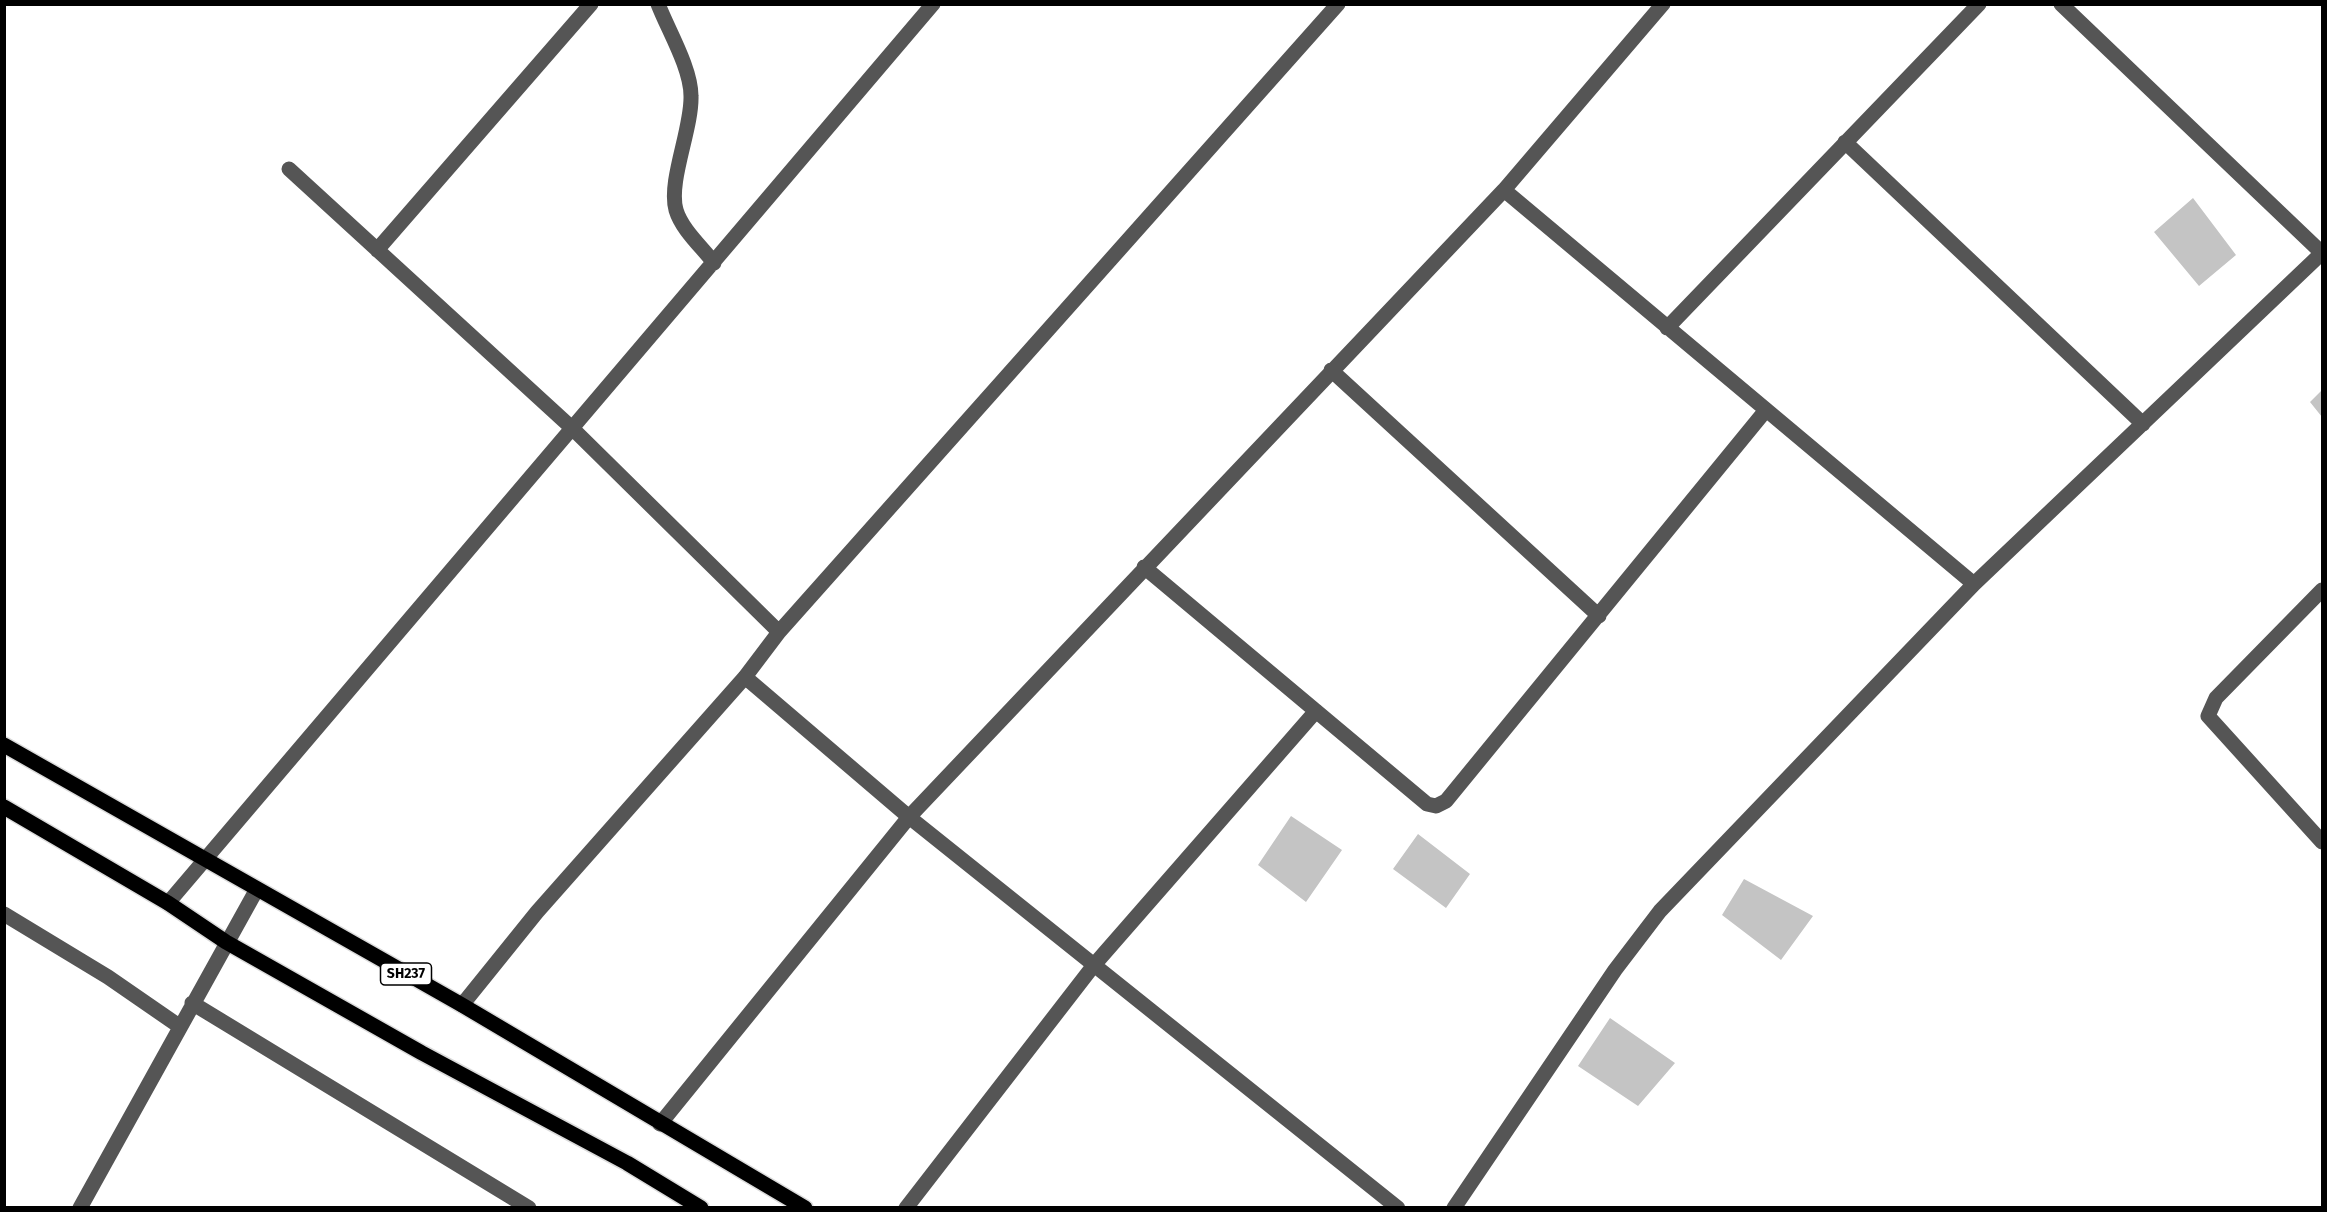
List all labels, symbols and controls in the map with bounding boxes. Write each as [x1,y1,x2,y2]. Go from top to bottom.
road number: SH237 [380,963,432,985]

